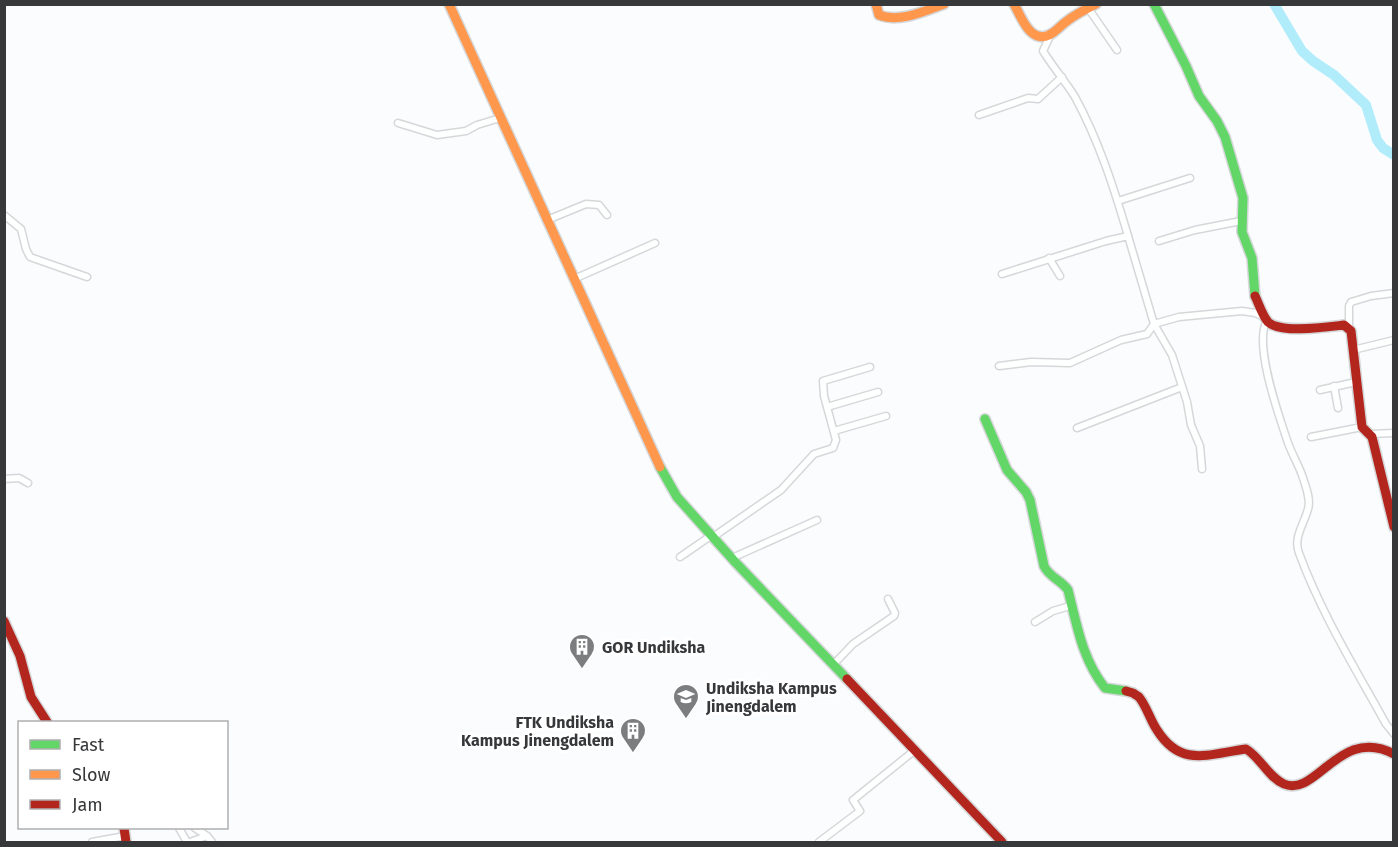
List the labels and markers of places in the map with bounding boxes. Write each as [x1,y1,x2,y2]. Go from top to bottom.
building icon: GOR Undiksha [567,632,597,670]
place label: GOR Undiksha [602,638,706,657]
place label: Undiksha Kampus Jinengdalem [705,679,837,716]
school or university icon: Undiksha Kampus Jinengdalem [671,682,701,720]
place label: FTK Undiksha Kampus Jinengdalem [461,713,614,750]
building icon: FTK Undiksha Kampus Jinengdalem [618,716,648,754]

